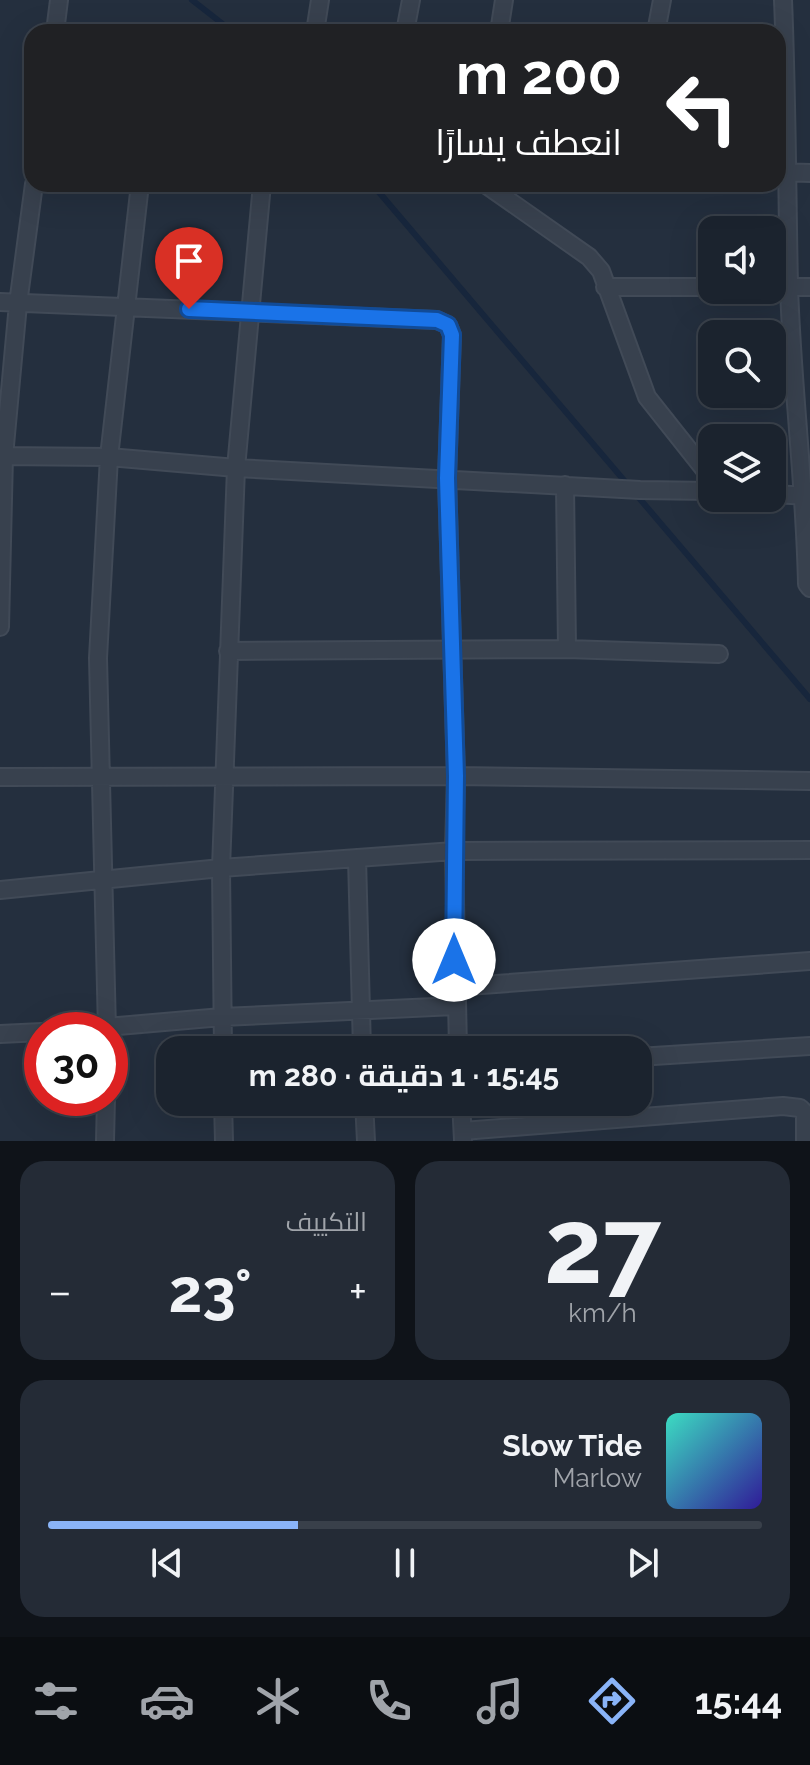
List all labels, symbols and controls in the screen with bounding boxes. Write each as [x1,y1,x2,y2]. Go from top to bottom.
text: 200 m [456,41,622,107]
icon: left [650,56,754,160]
text: انعطف يسارًا [435,121,622,163]
map controls [698,216,786,512]
button: sound [698,216,786,304]
pin [155,227,223,309]
icon: arrive [167,239,211,283]
button: search [698,320,786,408]
button: layers [698,424,786,512]
position arrow [412,918,496,1002]
speed limit sign: 30 [24,1012,128,1116]
text: 15:45 · 1 دقيقة · 280 m [249,1058,559,1093]
text: 27 [544,1185,661,1307]
text: التكييف [285,1207,367,1237]
text: 23° [168,1256,252,1326]
text: − [48,1266,72,1317]
text: + [349,1266,367,1317]
text: km/h [568,1298,637,1328]
text: Slow Tide [502,1428,642,1463]
text: Marlow [553,1463,642,1493]
icon: previous [145,1541,189,1585]
icon: pause [383,1541,427,1585]
icon: next [621,1541,665,1585]
icon: filters [28,1673,84,1729]
icon: car [139,1673,195,1729]
icon: climate [250,1673,306,1729]
icon: phone [361,1673,417,1729]
icon: music [472,1673,528,1729]
icon: directions [584,1673,640,1729]
text: 15:44 [695,1680,782,1722]

